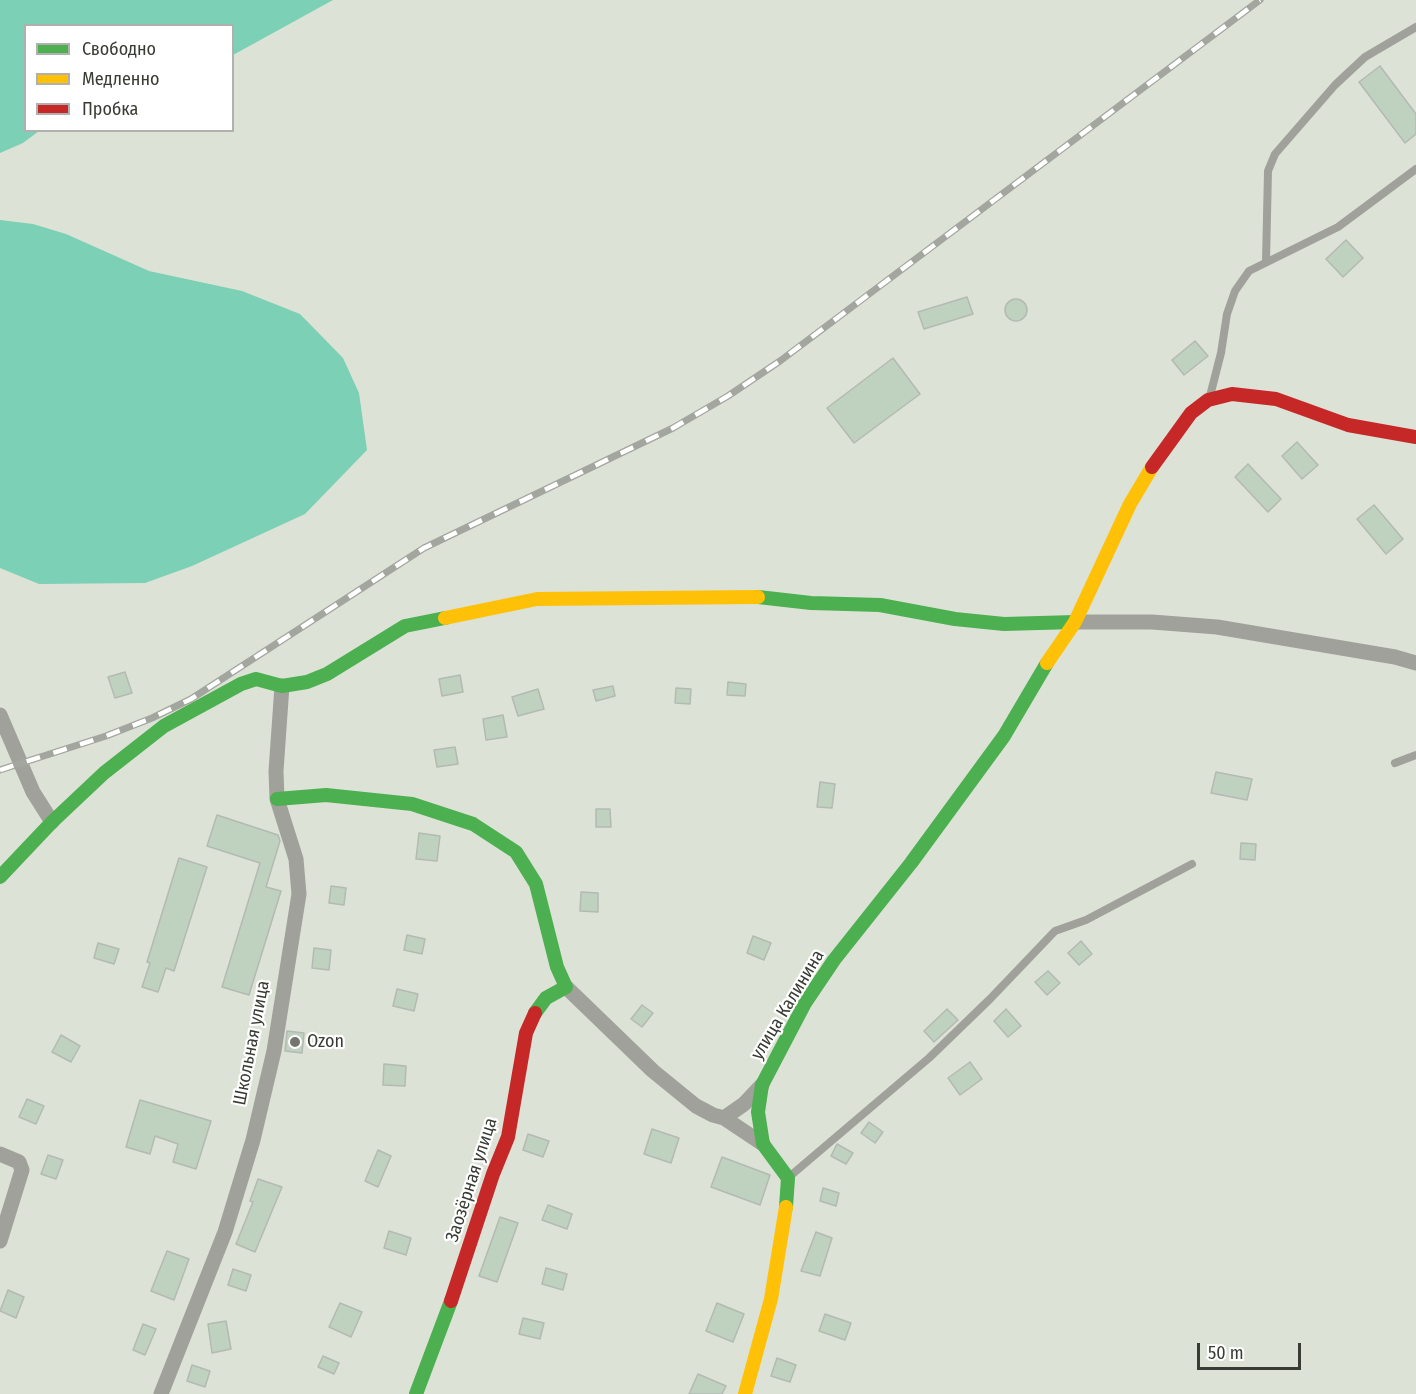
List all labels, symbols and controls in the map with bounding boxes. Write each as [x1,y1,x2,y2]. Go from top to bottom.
legend [24,24,234,132]
text: Свободно [82,38,156,60]
text: Медленно [82,68,160,90]
text: Пробка [82,98,138,120]
street label: улица Калинина [747,946,829,1064]
street label: Школьная улица [229,979,275,1107]
place label: Ozon [307,1031,344,1053]
marker: Ozon [288,1035,302,1049]
street label: Заозёрная улица [442,1115,502,1245]
scale bar [1200,1331,1304,1369]
text: 50 m [1208,1342,1244,1364]

